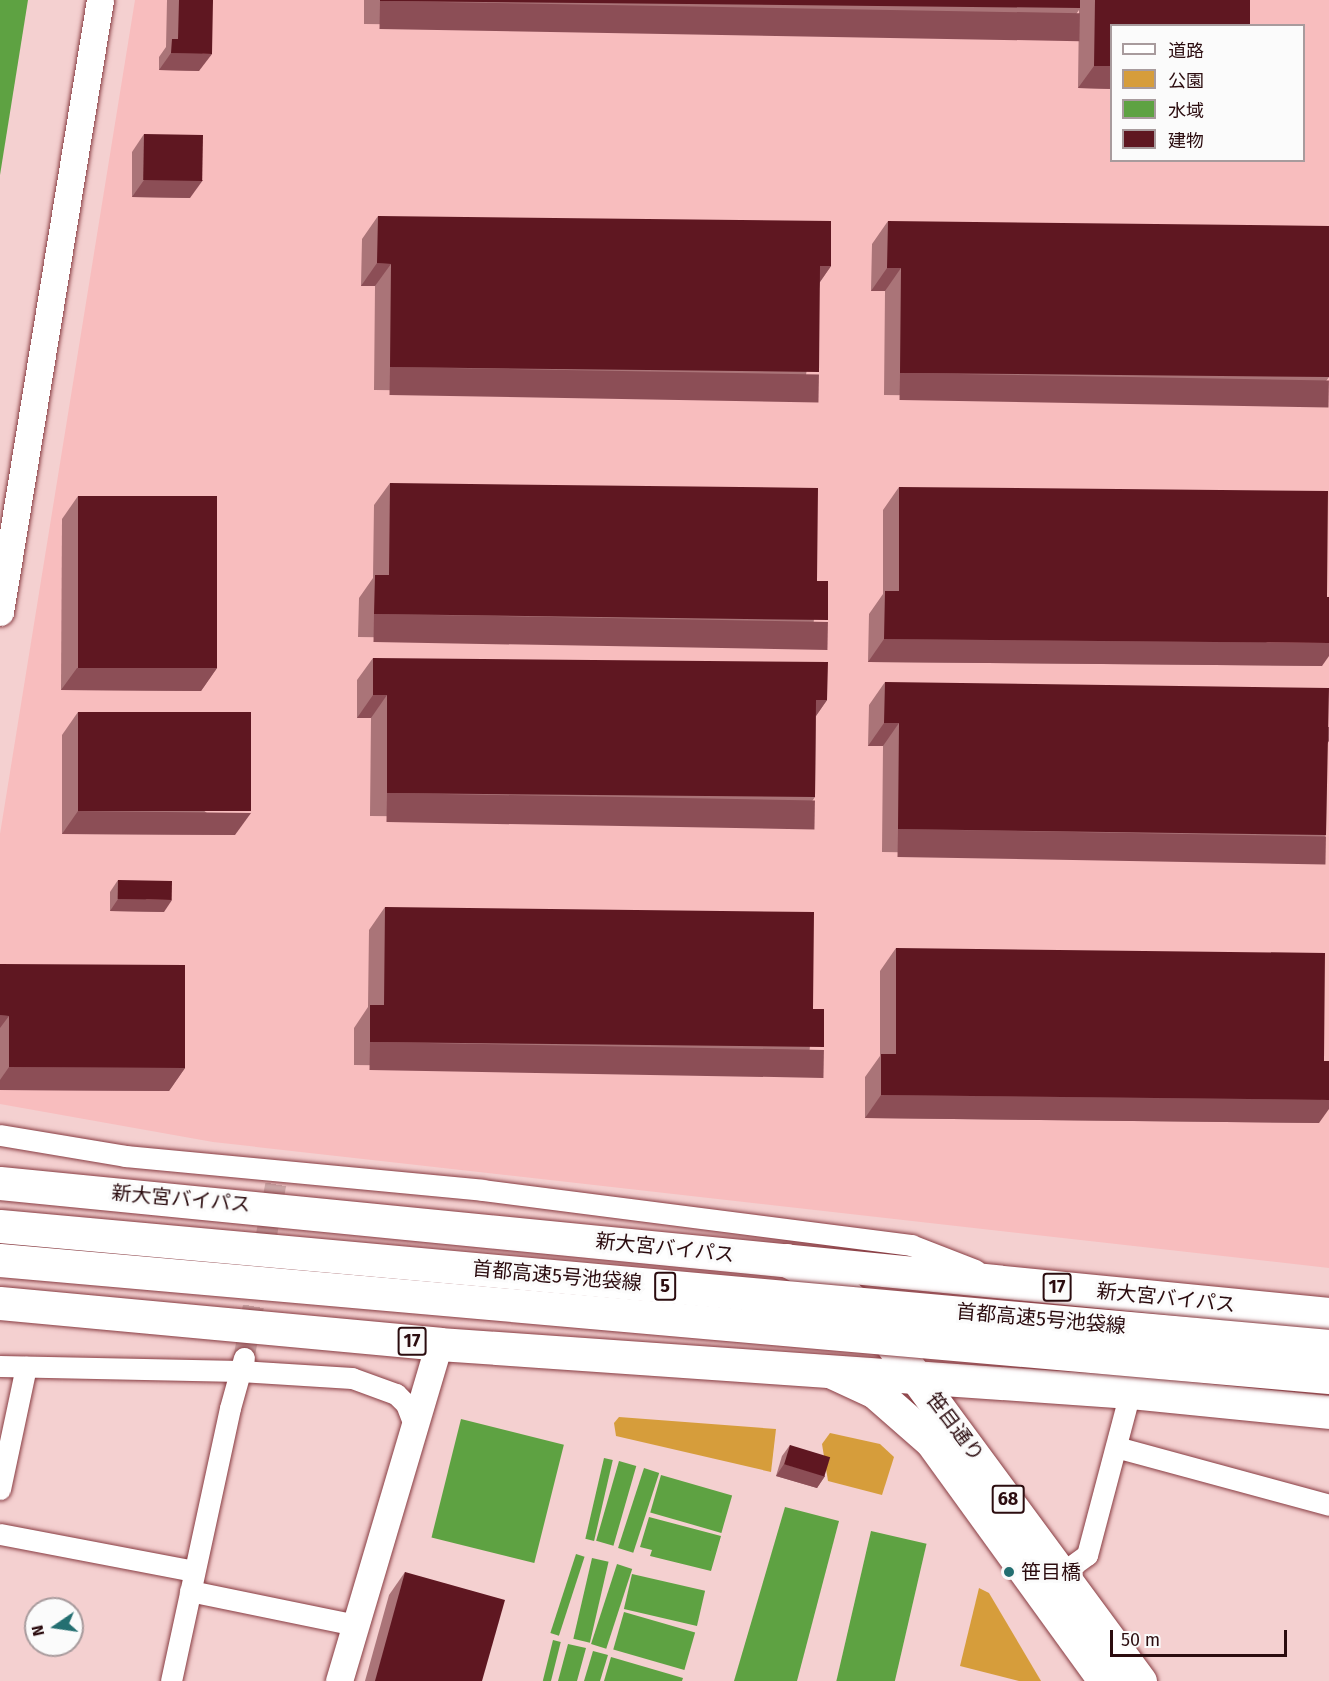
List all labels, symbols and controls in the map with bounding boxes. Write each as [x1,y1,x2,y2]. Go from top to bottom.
legend [1110,24,1305,162]
text: 道路 [1168,40,1204,62]
text: 公園 [1168,70,1204,92]
text: 水域 [1168,100,1204,122]
text: 建物 [1168,130,1204,152]
street label: 新大宮バイパス [110,1181,252,1217]
street label: 新大宮バイパス [594,1229,736,1267]
street label: 首都高速5号池袋線 [471,1257,643,1295]
road number: 5 [653,1271,677,1301]
road number: 17 [1042,1272,1072,1302]
street label: 新大宮バイパス [1095,1279,1237,1317]
street label: 首都高速5号池袋線 [955,1300,1127,1338]
road number: 17 [397,1326,427,1356]
street label: 笹目通り [921,1388,989,1466]
road number: 68 [992,1484,1024,1514]
place label: 笹目橋 [1021,1560,1081,1584]
marker: 笹目橋 [1002,1565,1016,1579]
north arrow [24,1597,84,1657]
scale bar [1113,1618,1290,1656]
text: N [27,1623,48,1638]
text: 50 m [1121,1629,1160,1651]

